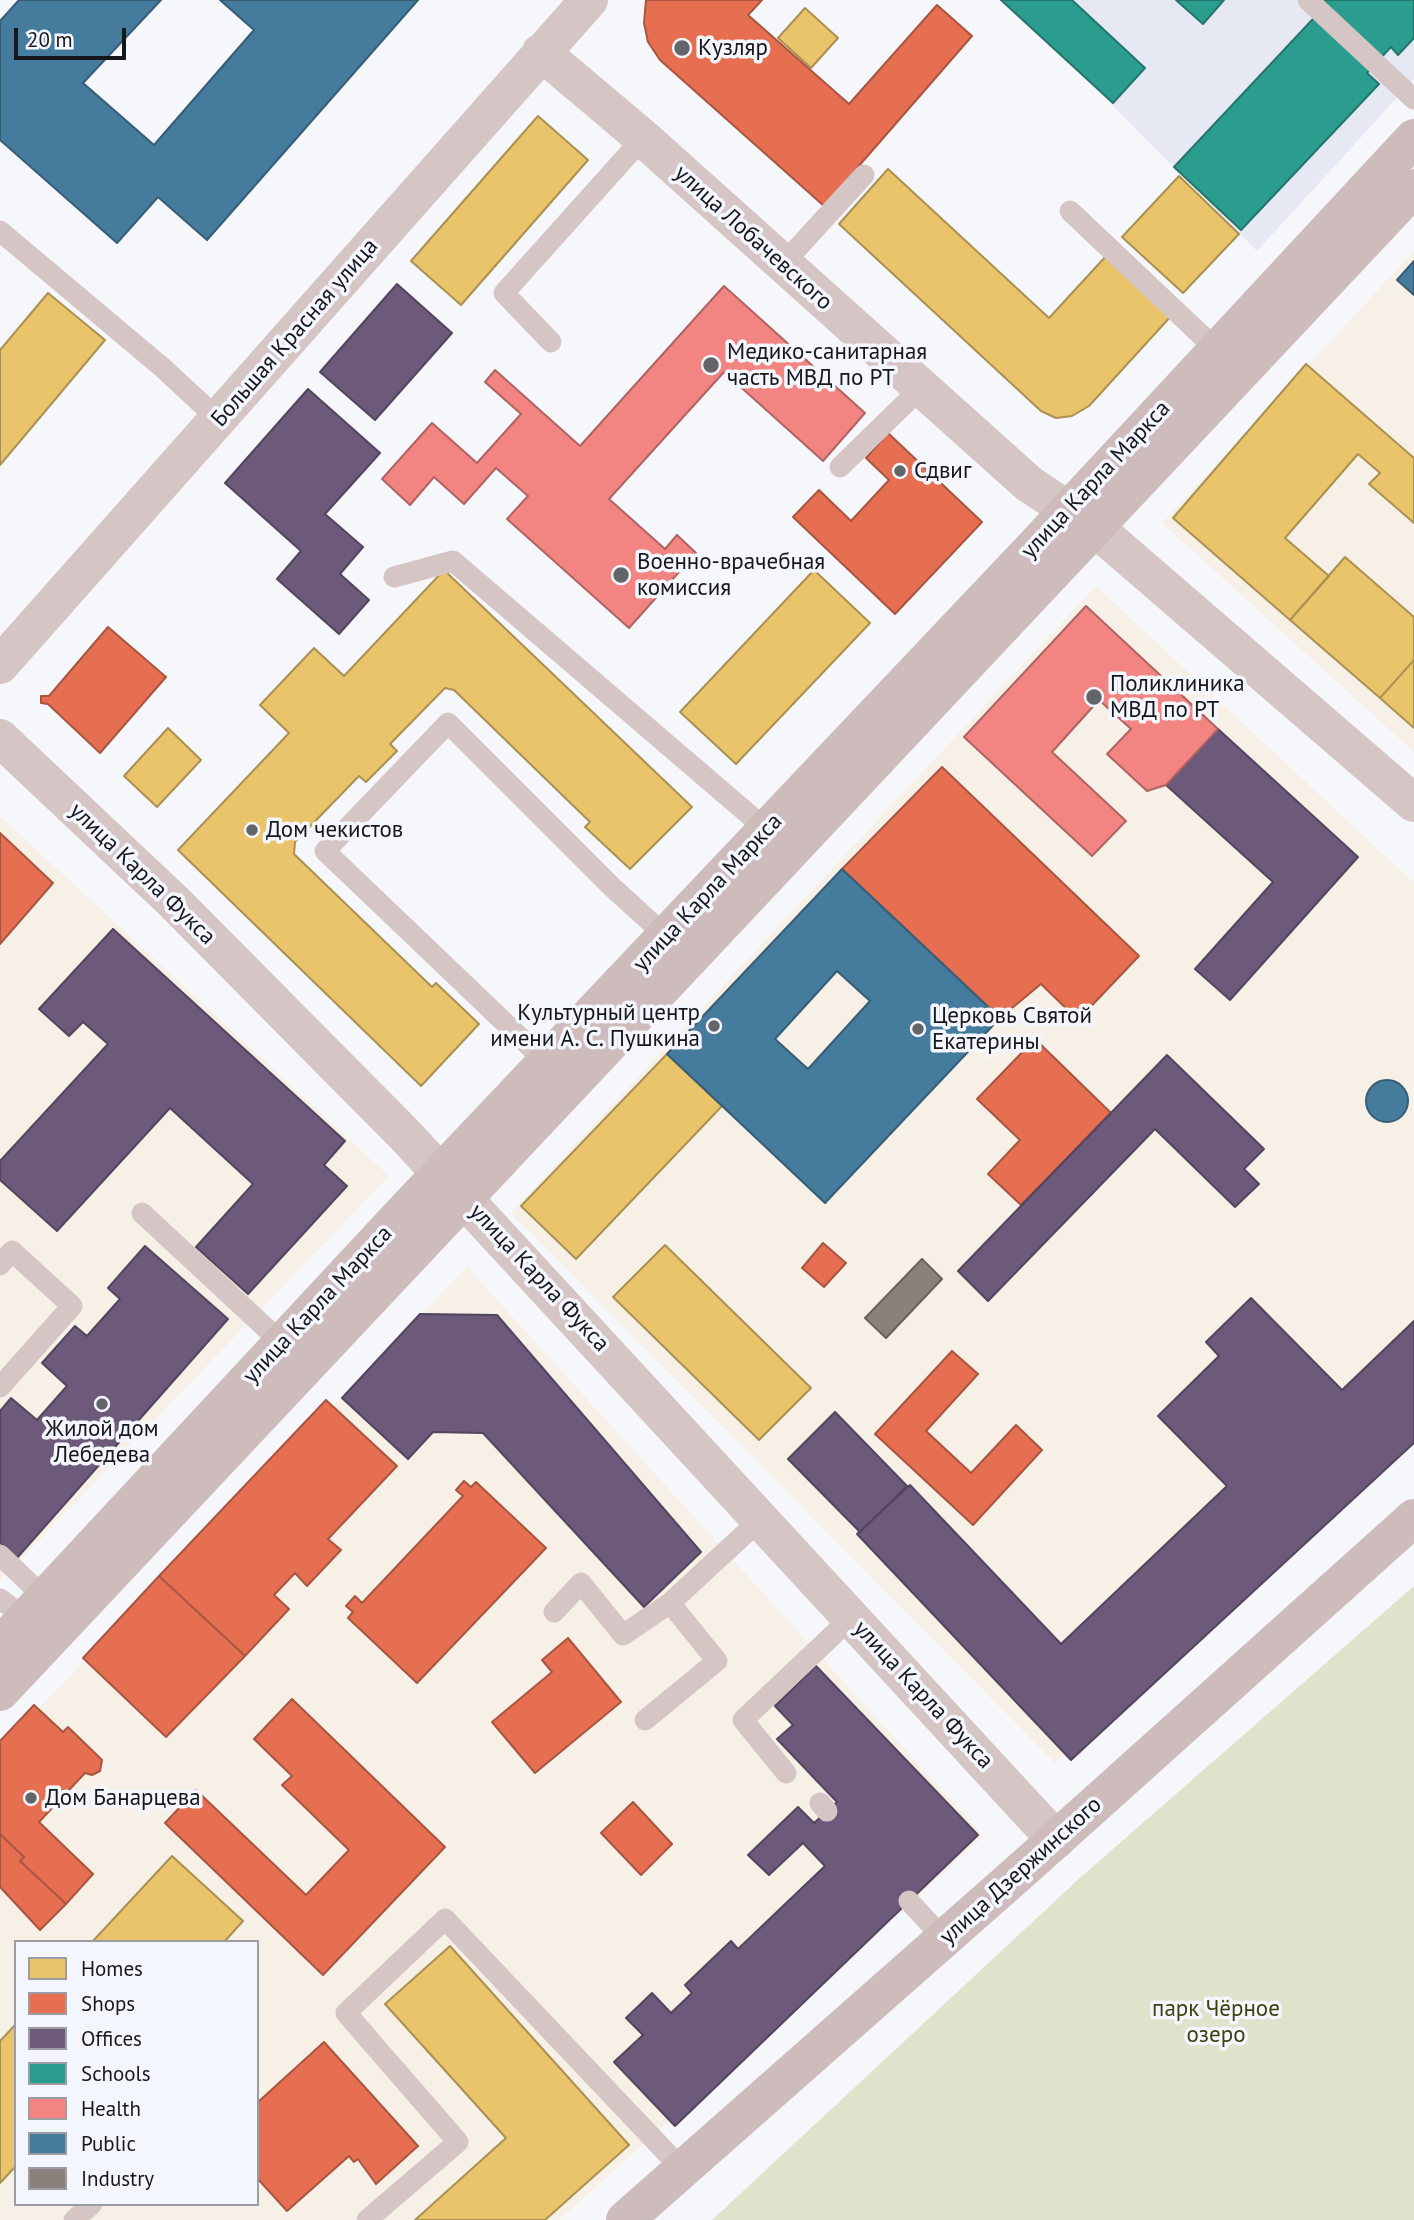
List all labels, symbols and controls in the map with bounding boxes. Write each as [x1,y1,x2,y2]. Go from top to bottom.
scale bar [18,14,130,58]
text: 20 m [27,26,73,53]
place label: Кузляр [698,34,768,62]
marker: Кузляр [672,38,692,58]
street label: улица Лобачевского [668,160,838,316]
street label: Большая Красная улица [206,233,384,433]
place label: Медико-санитарная часть МВД по РТ [727,338,927,392]
marker: Медико-санитарная часть МВД по РТ [701,355,721,375]
street label: улица Карла Маркса [1016,395,1176,565]
place label: Сдвиг [914,457,971,485]
marker: Сдвиг [892,463,908,479]
place label: Военно-врачебная комиссия [637,548,825,602]
marker: Военно-врачебная комиссия [611,565,631,585]
place label: Поликлиника МВД по РТ [1110,670,1245,724]
marker: Поликлиника МВД по РТ [1084,687,1104,707]
street label: улица Карла Фукса [63,797,221,951]
street label: улица Карла Маркса [628,808,788,978]
place label: Дом чекистов [266,816,403,844]
marker: Дом чекистов [244,822,260,838]
place label: Культурный центр имени А. С. Пушкина [490,999,700,1053]
place label: Церковь Святой Екатерины [932,1002,1092,1056]
marker: Культурный центр имени А. С. Пушкина [706,1018,722,1034]
marker: Церковь Святой Екатерины [910,1021,926,1037]
street label: улица Карла Фукса [463,1198,615,1358]
street label: улица Карла Маркса [238,1220,398,1390]
marker: Жилой дом Лебедева [94,1396,110,1412]
place label: Жилой дом Лебедева [45,1415,159,1469]
street label: улица Карла Фукса [847,1615,999,1775]
place label: Дом Банарцева [45,1784,201,1812]
marker: Дом Банарцева [23,1790,39,1806]
street label: улица Дзержинского [934,1791,1108,1951]
legend [14,1940,259,2206]
text: Homes [81,1955,143,1982]
text: Shops [81,1990,135,2017]
park label: парк Чёрное озеро [1152,1995,1280,2049]
text: Offices [81,2025,142,2052]
text: Schools [81,2060,151,2087]
text: Health [81,2095,141,2122]
text: Public [81,2130,136,2157]
text: Industry [81,2165,154,2192]

